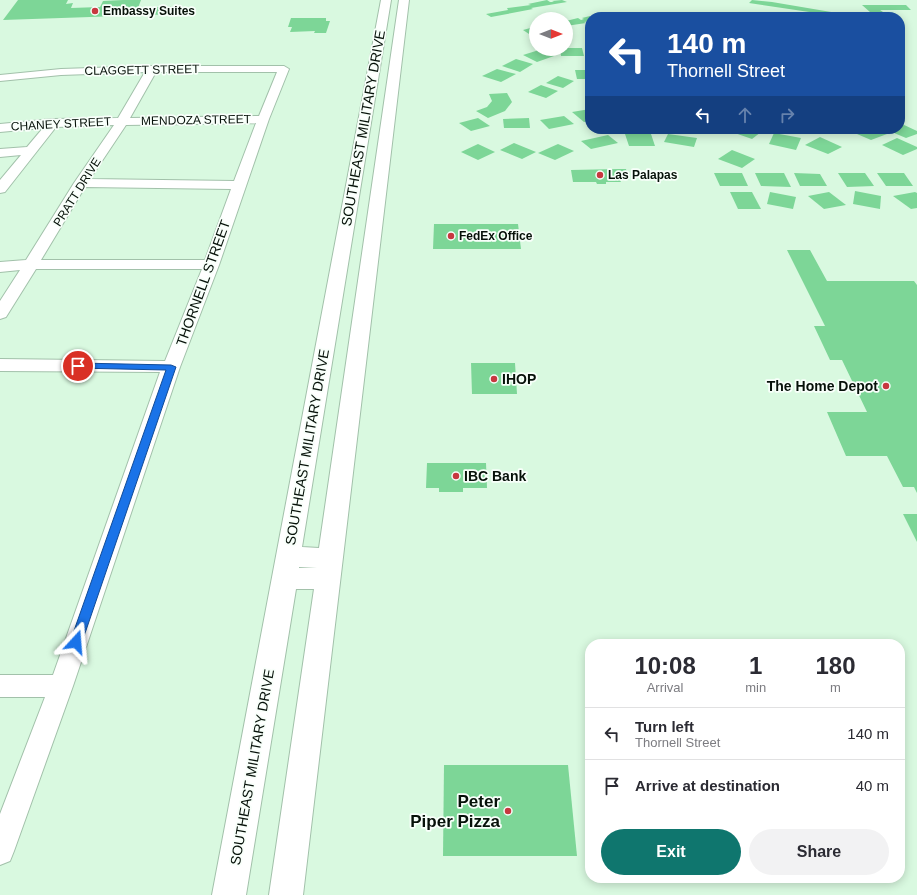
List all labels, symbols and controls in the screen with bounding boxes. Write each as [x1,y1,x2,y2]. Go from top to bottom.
place label: Embassy Suites [103,4,195,18]
marker: Embassy Suites [90,6,100,16]
north arrow [529,12,573,56]
map controls [529,12,573,56]
icon: left [601,28,653,80]
text: 140 m [667,28,746,59]
street label: SOUTHEAST MILITARY DRIVE [338,29,388,227]
text: Thornell Street [667,61,785,81]
street label: CLAGGETT STREET [84,62,200,78]
icon: left [692,104,714,126]
icon: ahead [734,104,756,126]
icon: right [776,104,798,126]
street label: MENDOZA STREET [141,112,252,128]
street label: CHANEY STREET [10,114,112,134]
street label: PRATT DRIVE [50,155,104,229]
place label: Las Palapas [608,168,678,182]
marker: Las Palapas [595,170,605,180]
street label: THORNELL STREET [173,217,233,348]
place label: FedEx Office [459,229,533,243]
marker: FedEx Office [446,231,456,241]
street label: SOUTHEAST MILITARY DRIVE [282,348,332,546]
pin [61,349,95,383]
icon: arrive [67,355,89,377]
place label: IHOP [502,371,536,387]
marker: IHOP [489,374,499,384]
place label: The Home Depot [767,378,878,394]
marker: The Home Depot [881,381,891,391]
place label: IBC Bank [464,468,526,484]
marker: IBC Bank [451,471,461,481]
position arrow [55,621,97,663]
text: 10:08 [634,652,696,679]
text: 1 [749,652,762,679]
text: 180 [816,652,856,679]
street label: SOUTHEAST MILITARY DRIVE [227,668,277,866]
text: Arrival [647,680,684,695]
text: min [745,680,766,695]
text: m [830,680,841,695]
text: Turn left [635,718,694,735]
icon: left [601,723,623,745]
text: 140 m [847,725,889,742]
text: Thornell Street [635,735,720,750]
icon: arrive [601,775,623,797]
text: Arrive at destination [635,777,780,794]
text: 40 m [856,777,889,794]
place label: Peter Piper Pizza [410,792,501,831]
marker: Peter Piper Pizza [503,806,513,816]
button: Exit [601,829,741,875]
button: Share [749,829,889,875]

